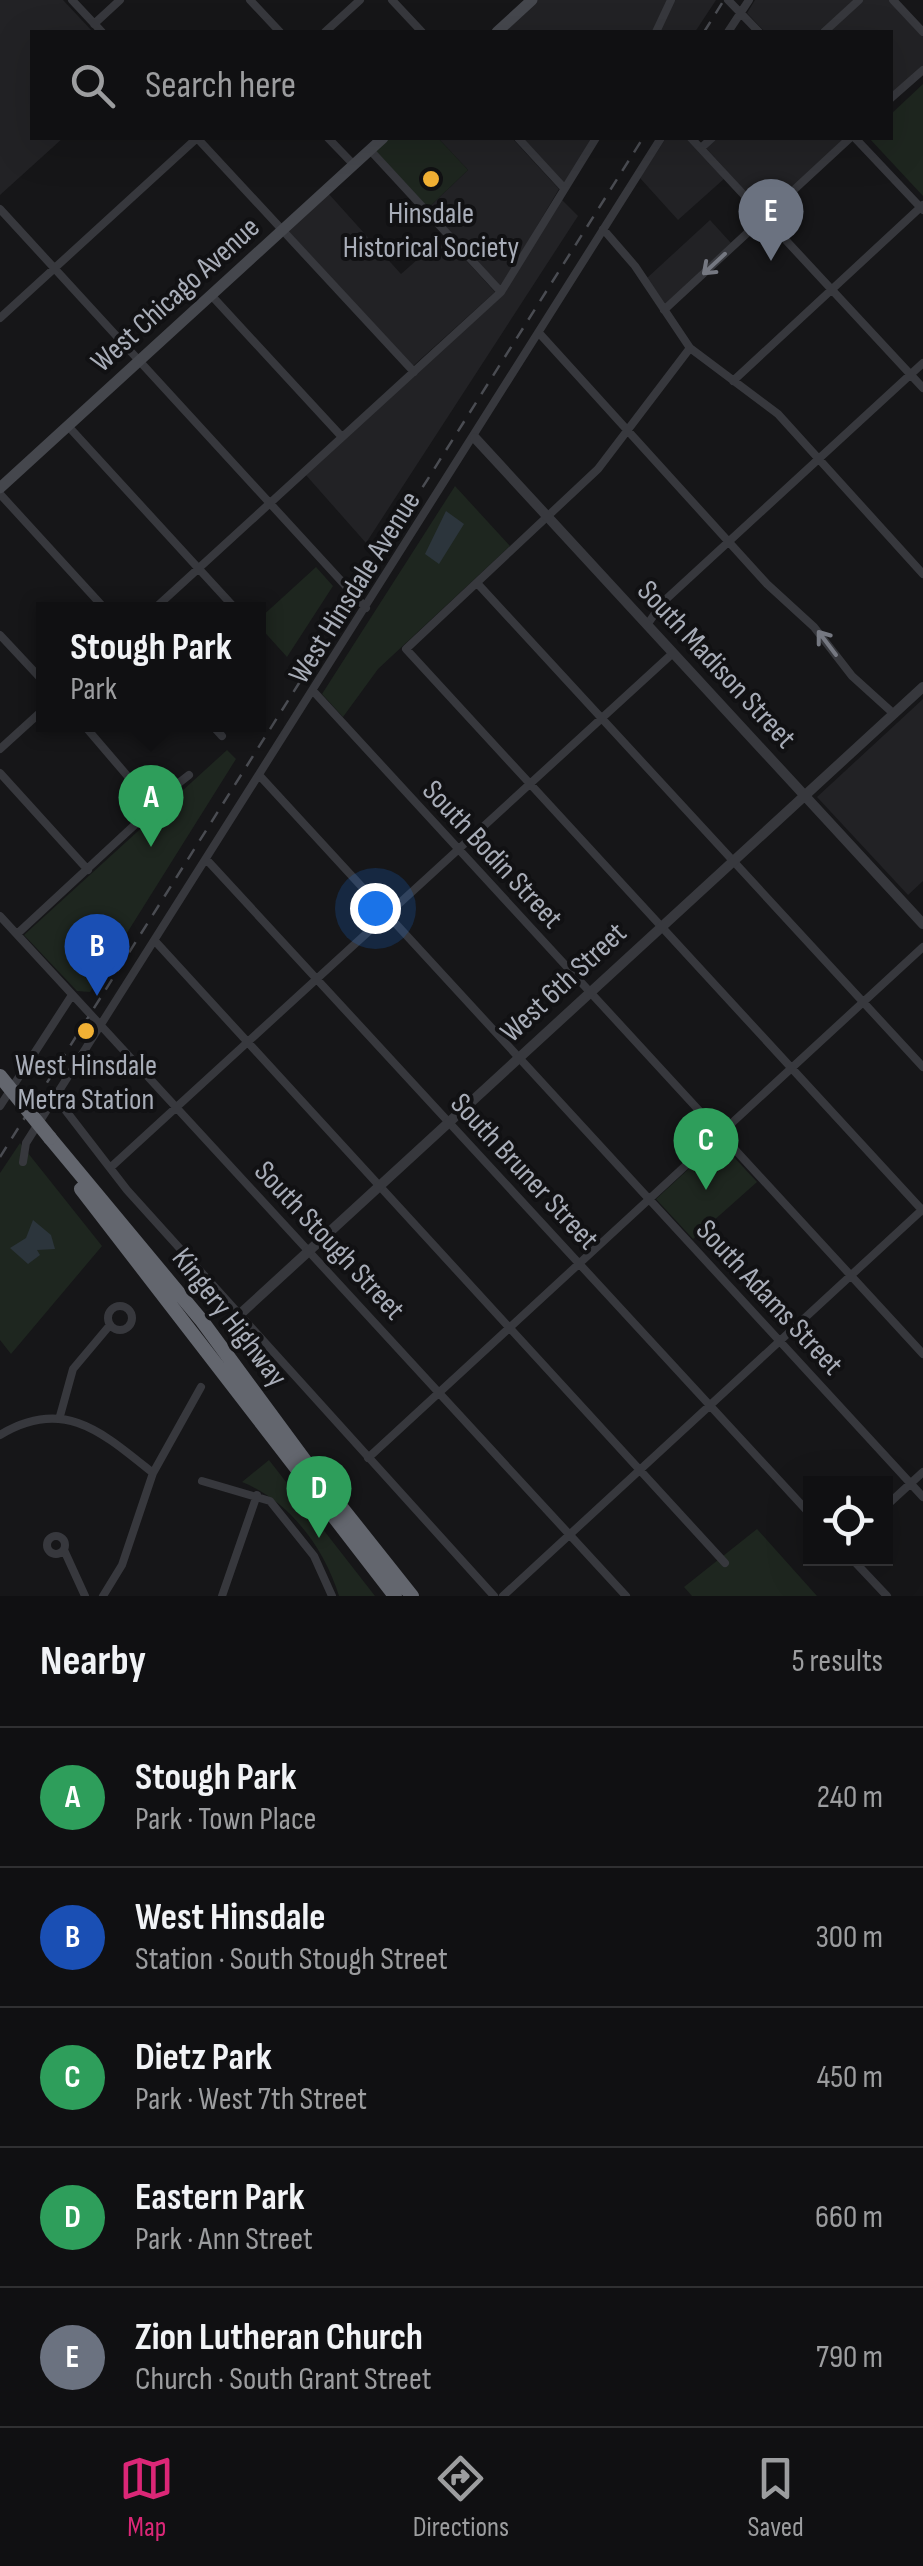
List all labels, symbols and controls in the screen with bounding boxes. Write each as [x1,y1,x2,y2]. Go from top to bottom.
search box [30,30,893,140]
icon: search [65,58,120,113]
text: Search here [145,63,296,108]
marker: Hinsdale Historical Society [420,168,442,190]
pin: E [738,178,804,261]
place label: Hinsdale Historical Society [343,196,520,266]
street label: West Chicago Avenue [84,210,267,380]
one-way arrow [702,252,727,275]
street label: West Hinsdale Avenue [281,485,428,690]
street label: South Madison Street [629,573,803,756]
popup [36,602,266,732]
text: Stough Park [70,625,232,670]
one-way arrow [817,630,838,657]
text: Park [70,670,117,709]
pin: A [118,764,184,847]
street label: South Bodin Street [415,773,570,936]
your location [350,883,401,934]
pin: B [64,914,130,996]
street label: West 6th Street [493,915,634,1050]
marker: West Hinsdale Metra Station [75,1020,97,1042]
place label: West Hinsdale Metra Station [15,1048,157,1118]
street label: South Bruner Street [443,1086,606,1257]
pin: C [674,1108,738,1190]
street label: South Stough Street [246,1154,412,1328]
street label: South Adams Street [688,1213,850,1383]
street label: Kingery Highway [164,1241,295,1394]
pin: D [286,1456,352,1538]
map controls [803,1476,893,1566]
button: locate [803,1476,893,1566]
text: Nearby [40,1636,146,1687]
text: 5 results [792,1642,883,1681]
text: Stough Park [135,1755,297,1800]
text: A [65,1778,80,1817]
text: 240 m [817,1778,883,1817]
text: Park · Town Place [135,1800,316,1839]
text: West Hinsdale [135,1895,325,1940]
text: B [65,1918,80,1957]
text: 300 m [815,1918,883,1957]
text: Station · South Stough Street [135,1940,448,1979]
text: Dietz Park [135,2035,272,2080]
text: C [64,2058,81,2097]
text: 450 m [817,2058,883,2097]
text: Park · West 7th Street [135,2080,367,2119]
text: Eastern Park [135,2175,305,2220]
text: D [64,2198,81,2237]
text: 660 m [815,2198,883,2237]
text: Park · Ann Street [135,2220,313,2259]
text: Zion Lutheran Church [135,2315,423,2360]
text: E [66,2338,79,2377]
text: 790 m [816,2338,883,2377]
text: Church · South Grant Street [135,2360,432,2399]
tab: Map [119,2451,174,2544]
tab: Directions [413,2451,509,2544]
tab: Saved [748,2451,804,2544]

